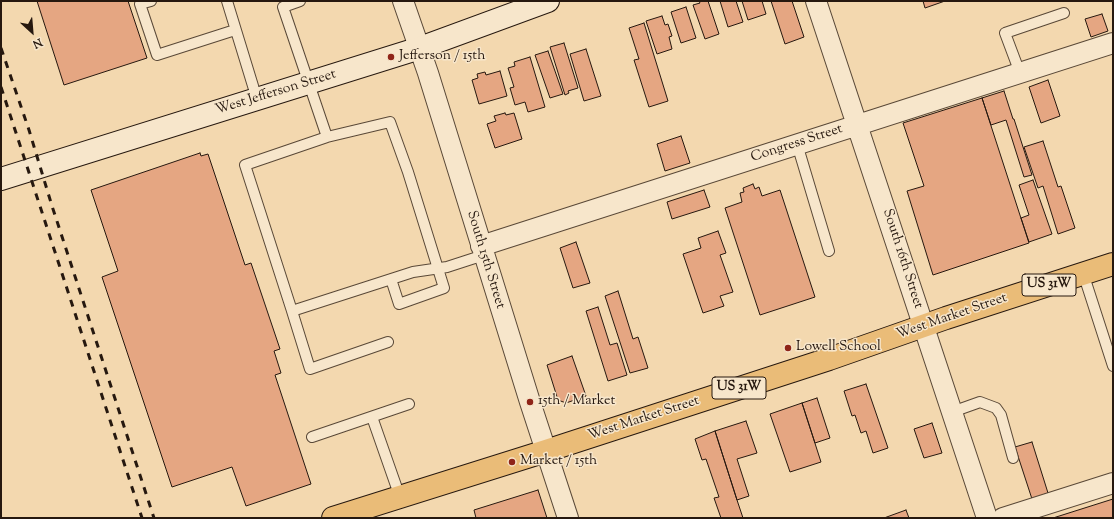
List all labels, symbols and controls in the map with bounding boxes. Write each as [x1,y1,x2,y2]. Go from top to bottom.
north arrow [12,12,52,52]
text: N [30,34,45,52]
place label: Jefferson / 15th [399,49,485,65]
marker: Jefferson / 15th [386,52,396,62]
street label: West Jefferson Street [214,67,338,119]
street label: Congress Street [749,121,845,167]
street label: South 16th Street [878,207,926,311]
street label: South 15th Street [462,209,508,311]
road number: US 31W [1022,274,1076,296]
street label: West Market Street [894,290,1010,344]
place label: Lowell School [796,340,881,356]
marker: Lowell School [783,343,793,353]
road number: US 31W [712,377,766,399]
street label: West Market Street [586,393,702,445]
place label: 15th / Market [538,394,615,410]
marker: 15th / Market [525,397,535,407]
place label: Market / 15th [520,454,597,470]
marker: Market / 15th [507,457,517,467]

